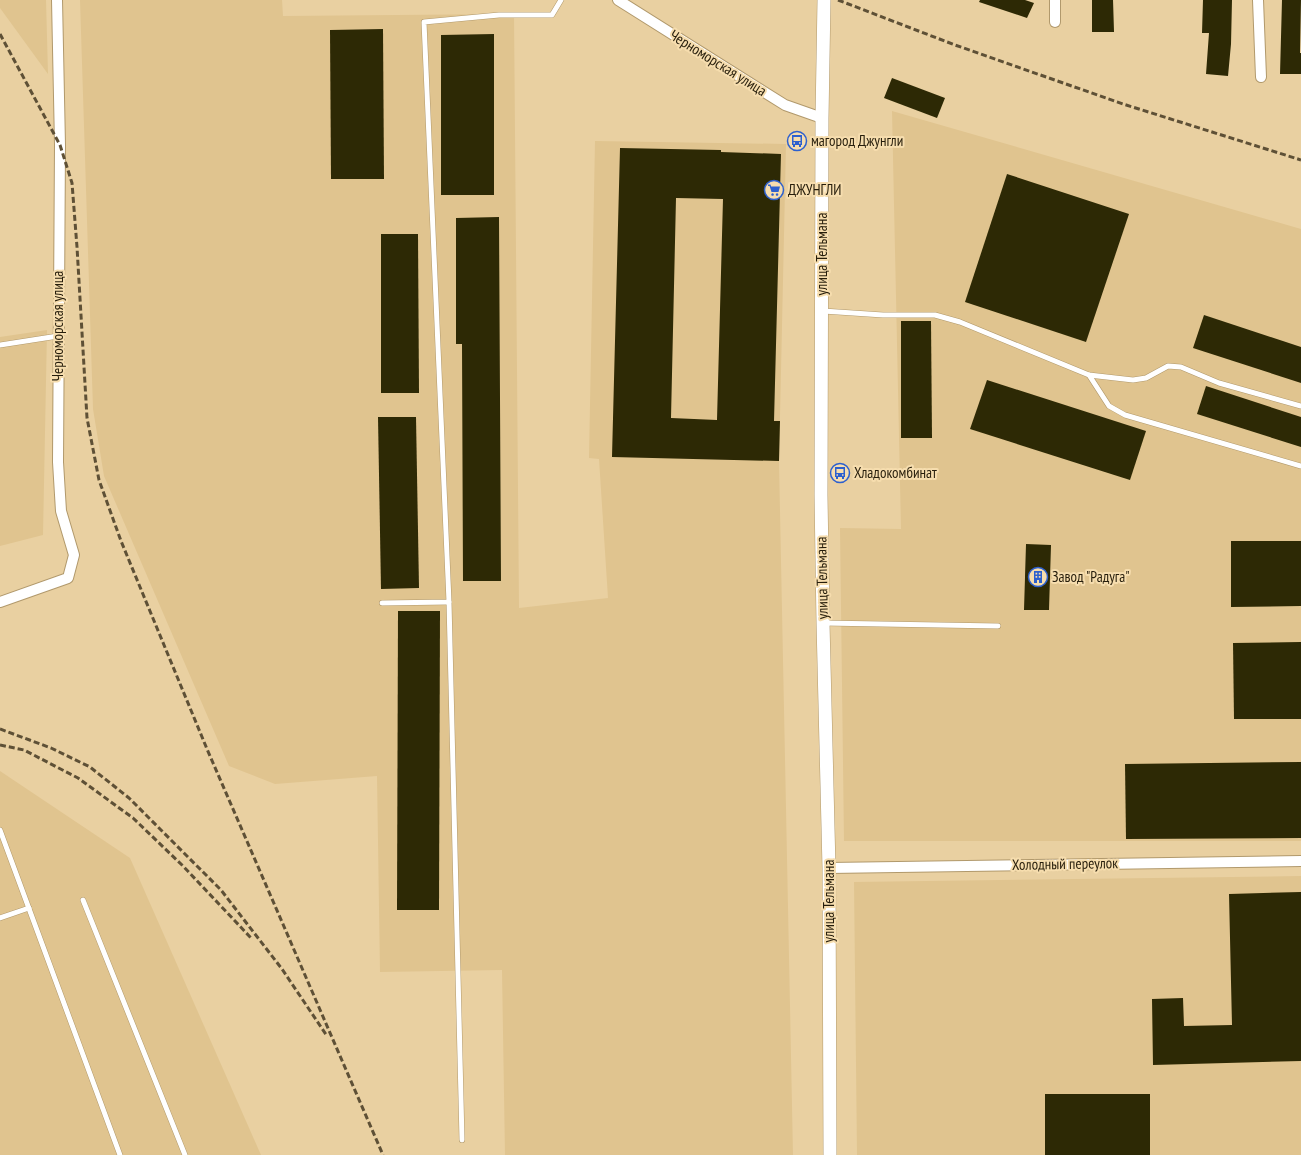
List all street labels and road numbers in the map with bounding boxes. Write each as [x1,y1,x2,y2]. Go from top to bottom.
street label: Черноморская улица [666,25,770,100]
street label: улица Тельмана [812,213,831,295]
street label: Черноморская улица [48,271,67,381]
street label: улица Тельмана [811,536,832,620]
street label: Холодный переулок [1012,853,1118,874]
street label: улица Тельмана [819,860,838,942]

